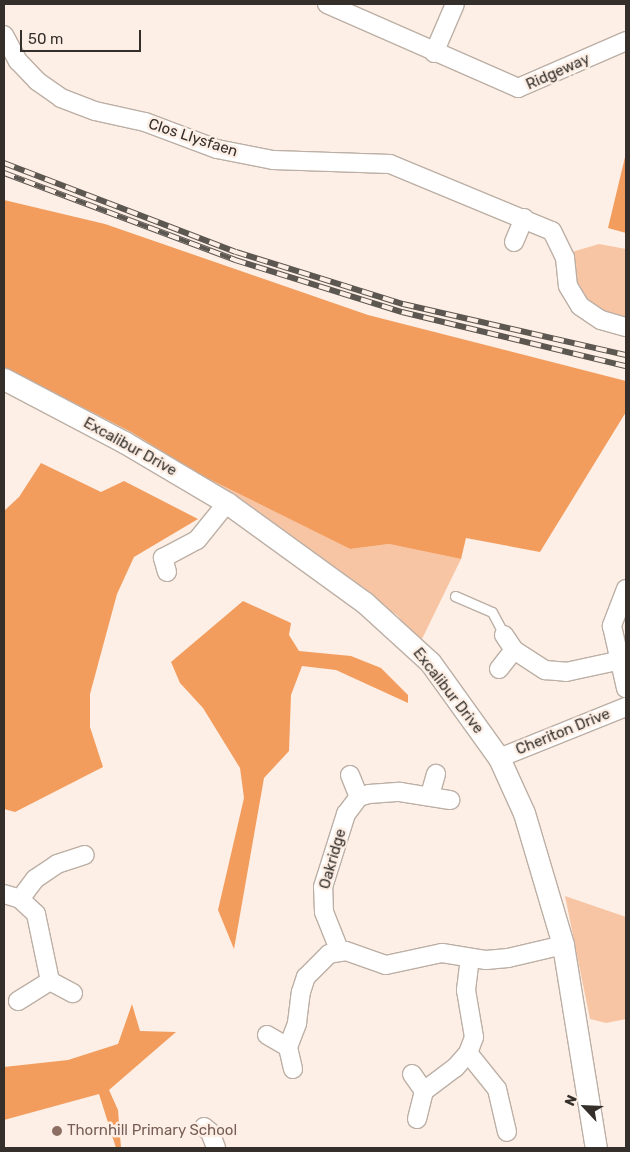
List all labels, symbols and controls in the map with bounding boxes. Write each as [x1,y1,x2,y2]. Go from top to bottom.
scale bar [22,20,144,52]
text: 50 m [28,30,63,48]
street label: Ridgeway [523,50,593,94]
street label: Clos Llysfaen [146,115,240,161]
street label: Excalibur Drive [80,414,180,480]
street label: Excalibur Drive [409,644,487,738]
street label: Cheriton Drive [513,705,613,759]
street label: Oakridge [316,827,350,891]
north arrow [560,1082,610,1132]
text: N [561,1092,581,1109]
place label: Thornhill Primary School [67,1122,237,1140]
marker: Thornhill Primary School [51,1125,63,1137]

